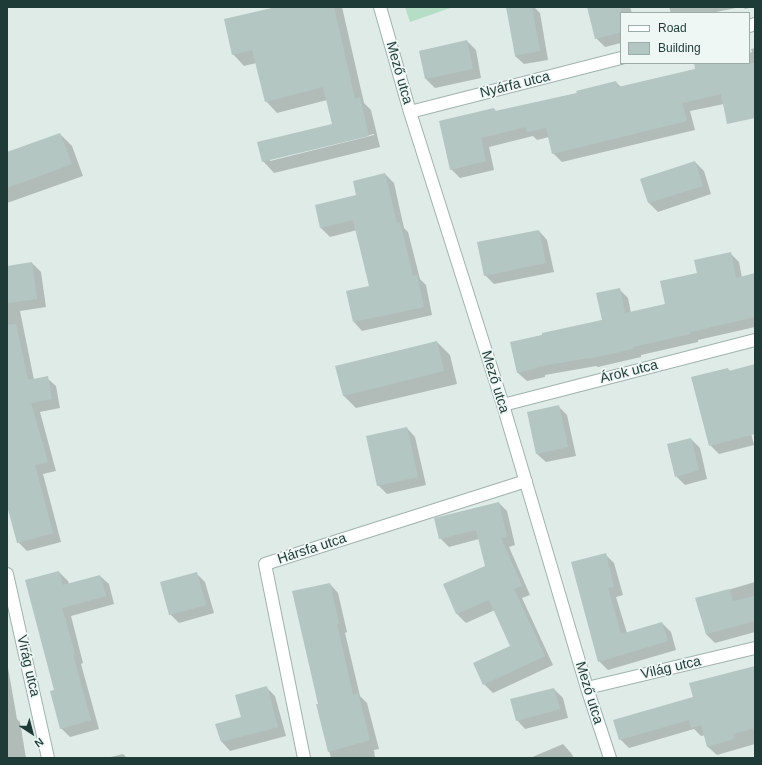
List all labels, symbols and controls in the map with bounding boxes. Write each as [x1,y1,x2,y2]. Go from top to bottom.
legend [620,12,750,64]
text: Road [658,21,687,35]
street label: Mező utca [382,40,416,106]
text: Building [658,41,701,55]
street label: Nyárfa utca [478,68,552,102]
street label: Mező utca [478,349,512,415]
street label: Árok utca [598,357,660,387]
street label: Hársfa utca [275,530,349,568]
street label: Virág utca [13,634,43,698]
street label: Világ utca [639,653,703,683]
street label: Mező utca [572,660,606,726]
north arrow [12,713,52,753]
text: N [32,736,46,750]

